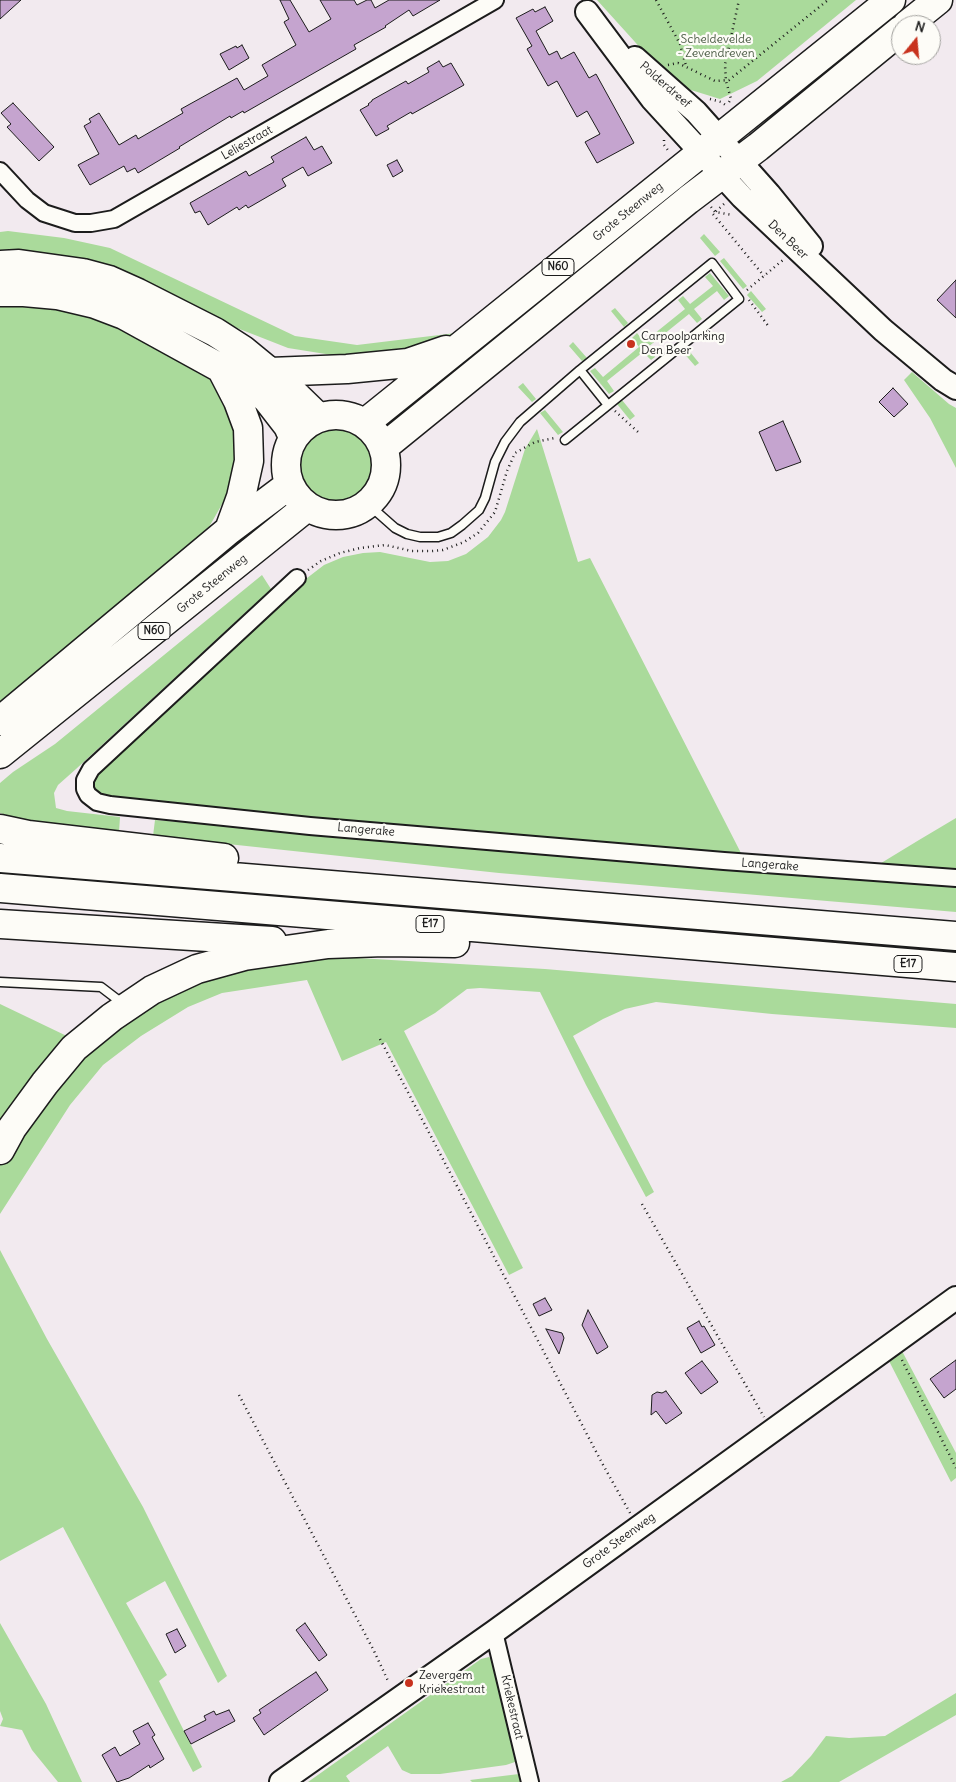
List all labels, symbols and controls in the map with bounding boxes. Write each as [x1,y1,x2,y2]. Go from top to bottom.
north arrow [891,15,941,65]
text: N [913,17,927,37]
park label: Scheldevelde - Zevendreven [677,33,755,61]
street label: Polderdreef [636,59,694,111]
street label: Leliestraat [219,123,275,163]
street label: Grote Steenweg [590,179,666,245]
street label: Den Beer [765,217,811,263]
road number: N60 [542,258,574,276]
place label: Carpoolparking Den Beer [641,330,725,358]
marker: Carpoolparking Den Beer [625,338,637,350]
street label: Grote Steenweg [174,551,250,617]
road number: N60 [138,622,170,640]
street label: Langerake [337,820,395,840]
street label: Langerake [741,856,799,874]
road number: E17 [416,916,444,932]
road number: E17 [894,956,922,972]
street label: Grote Steenweg [580,1510,658,1572]
place label: Zevergem Kriekestraat [419,1669,485,1697]
street label: Kriekestraat [498,1673,526,1741]
marker: Zevergem Kriekestraat [403,1677,415,1689]

